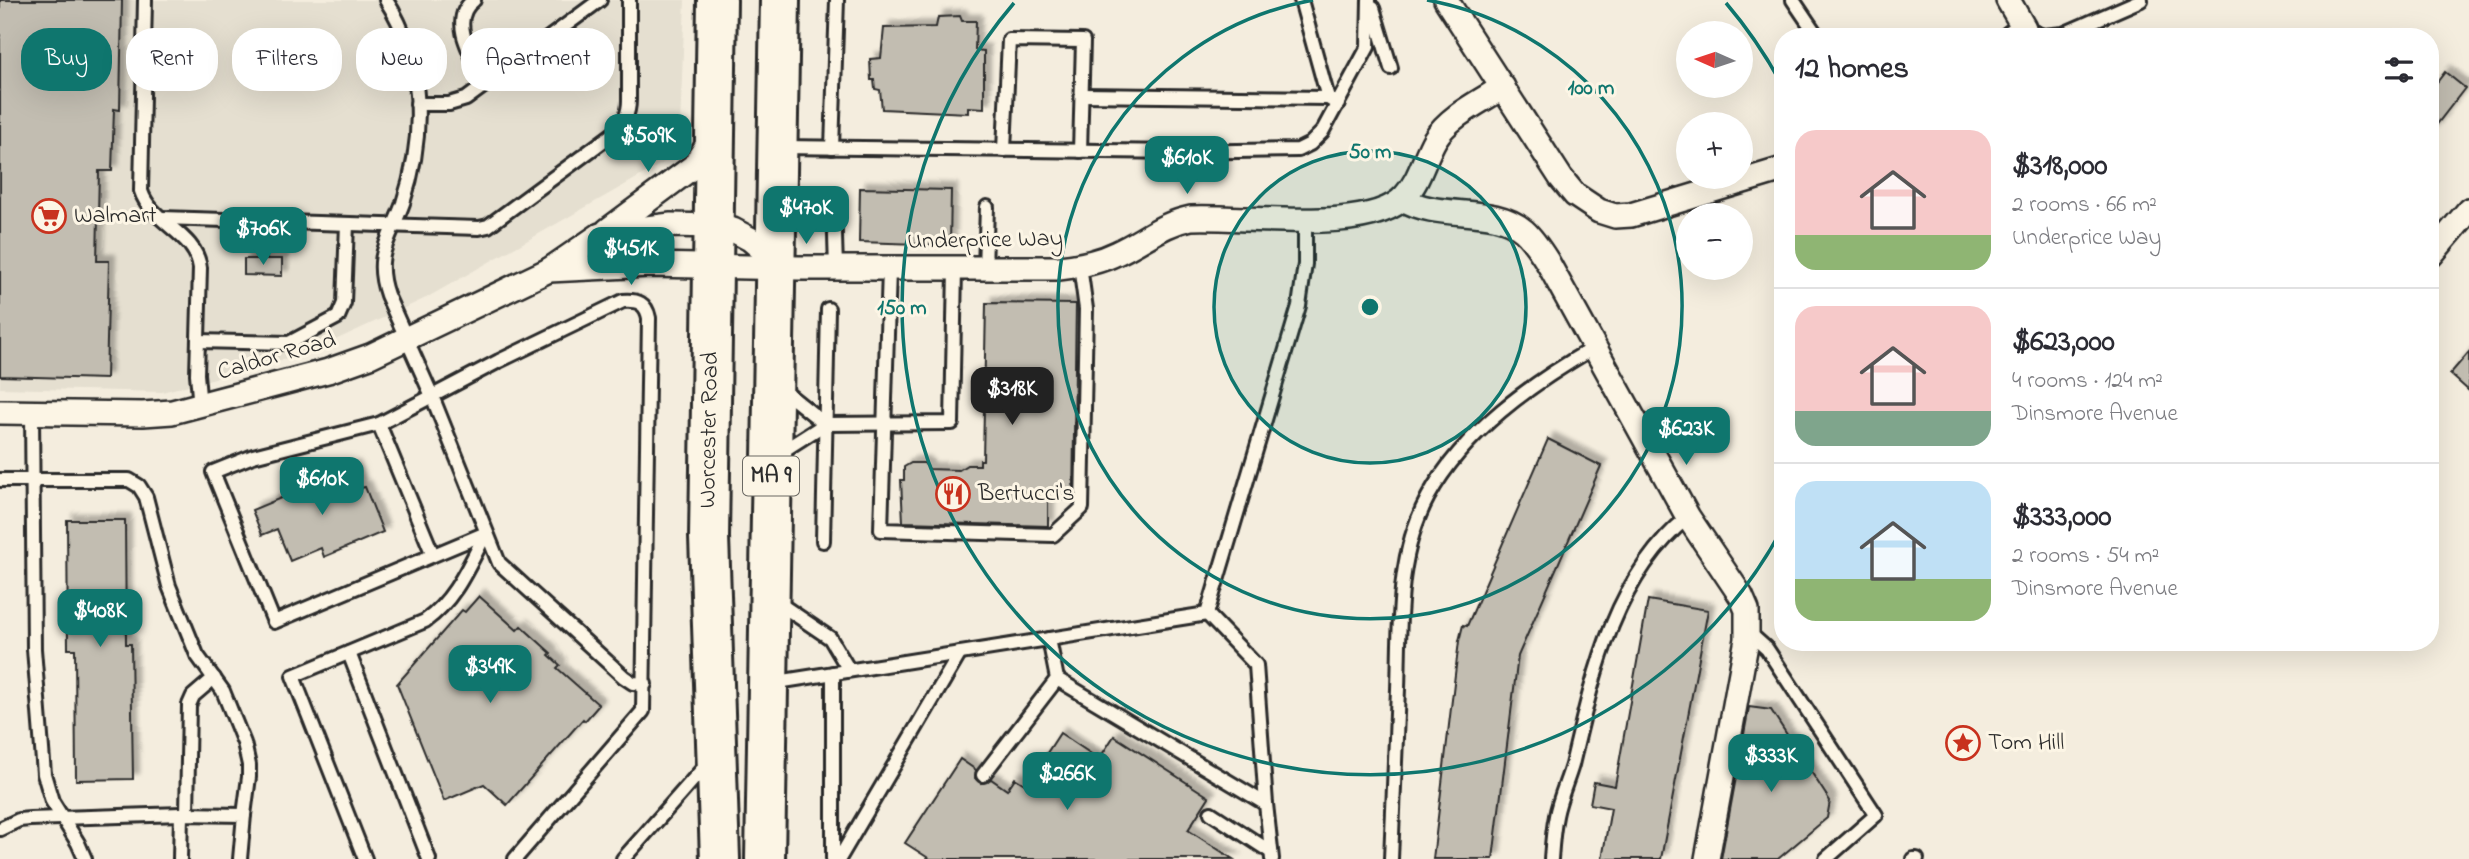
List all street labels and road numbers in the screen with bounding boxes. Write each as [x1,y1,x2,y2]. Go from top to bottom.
street label: Underprice Way [907,222,1063,261]
street label: Caldor Road [214,323,341,391]
street label: Worcester Road [691,351,729,509]
road number: MA 9 [743,456,799,496]

